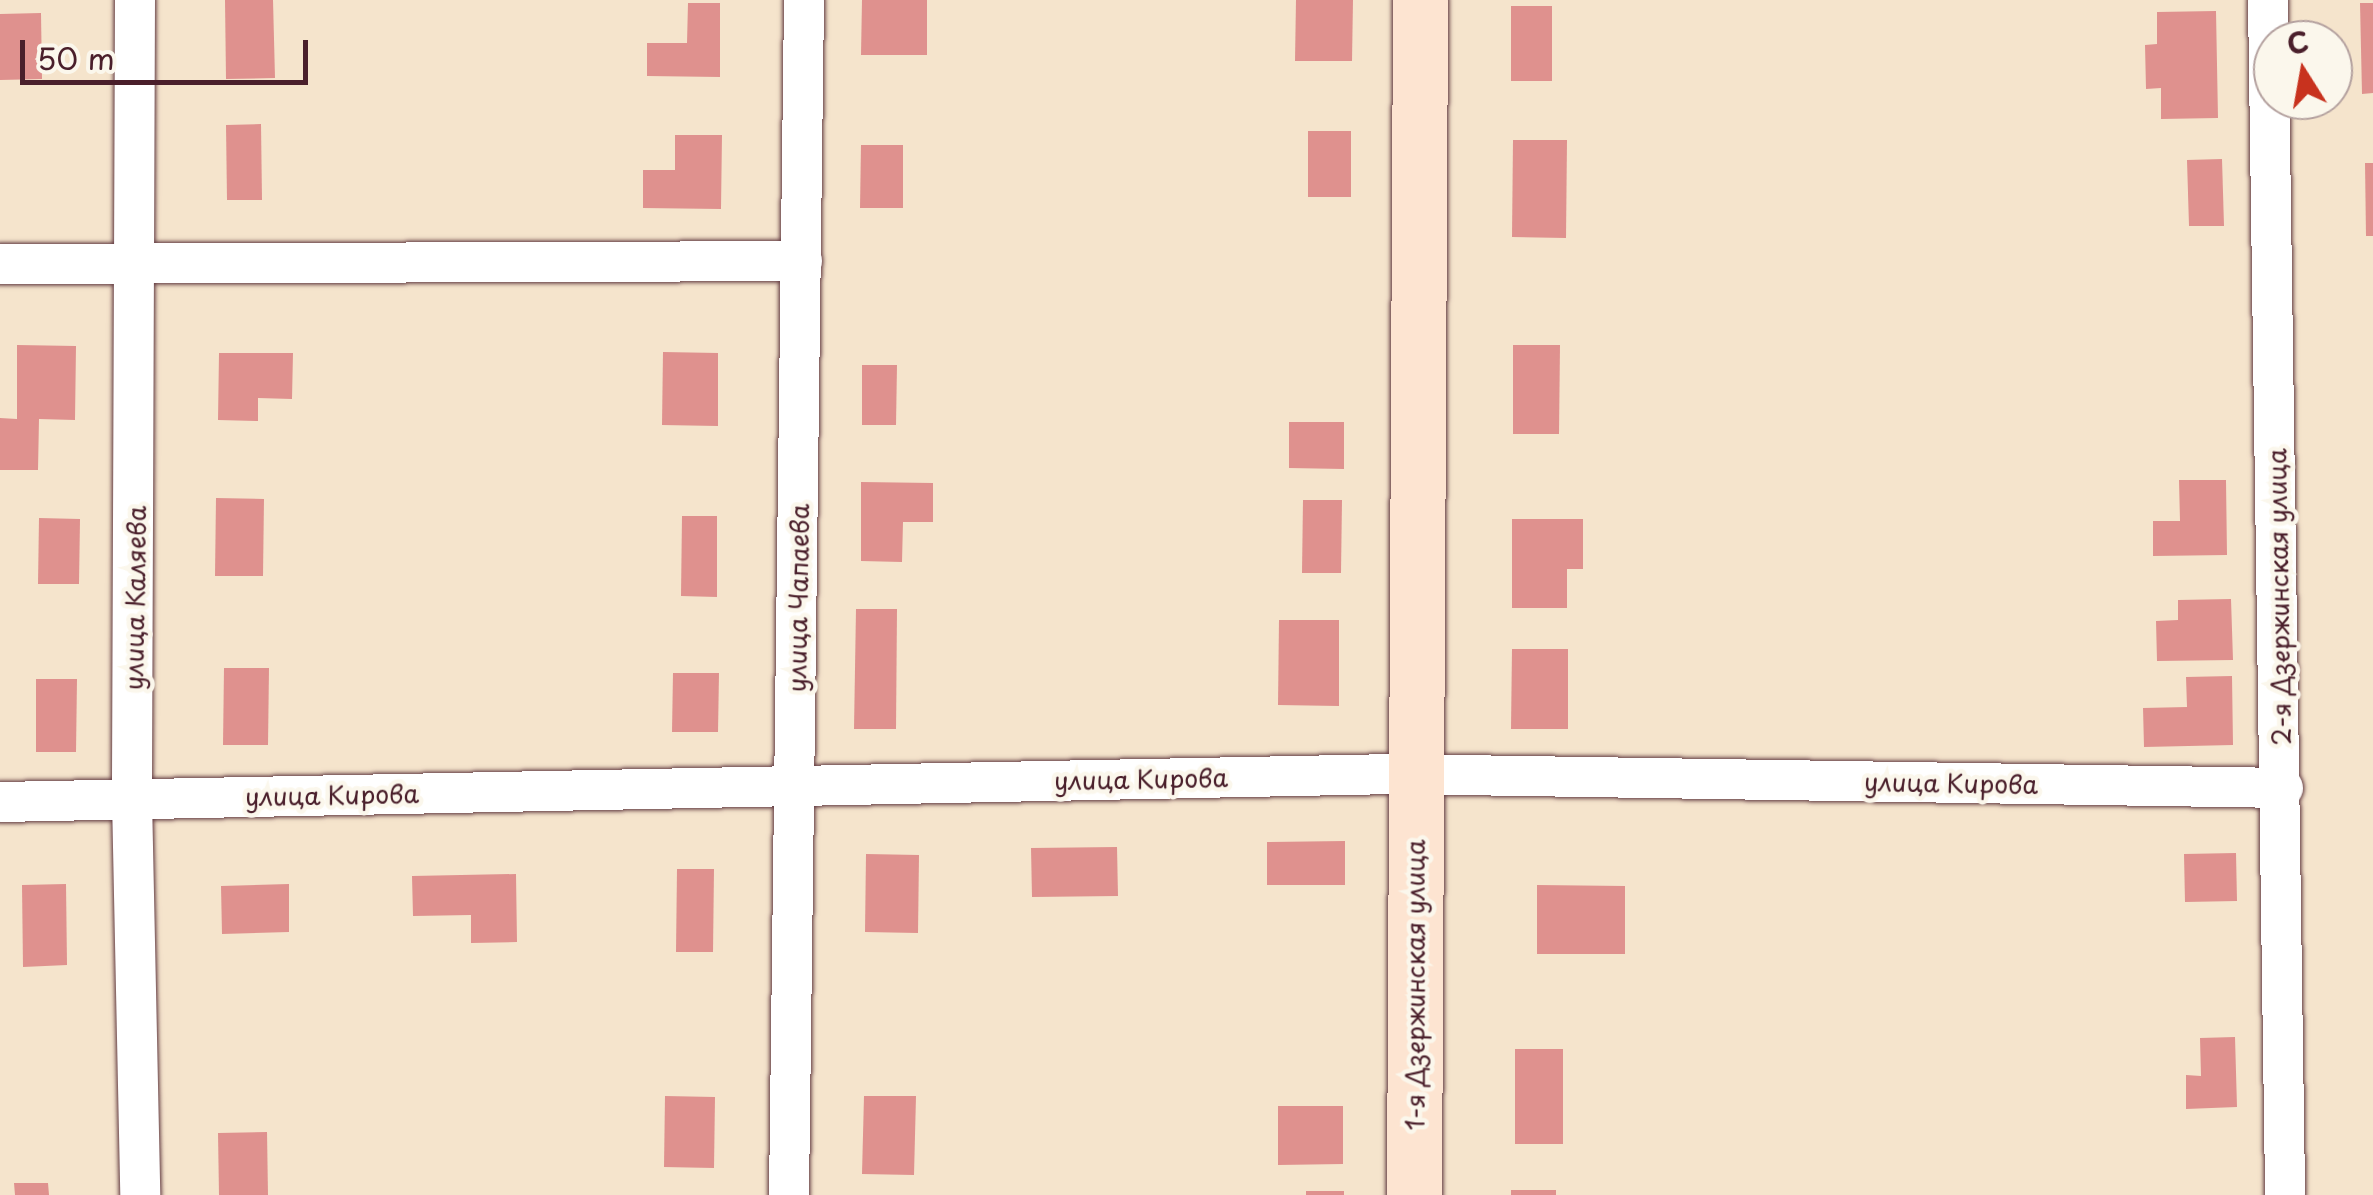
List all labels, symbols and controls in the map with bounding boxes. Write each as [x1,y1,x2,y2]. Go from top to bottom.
text: С [2283,19,2312,65]
scale bar [25,20,312,82]
north arrow [2253,20,2353,120]
text: 50 m [37,35,115,80]
street label: 2-я Дзержинская улица [2261,447,2297,747]
street label: улица Чапаева [781,503,815,693]
street label: улица Каляева [118,505,152,691]
street label: улица Кирова [1054,762,1228,796]
street label: улица Кирова [1864,766,2038,800]
street label: улица Кирова [245,778,419,812]
street label: 1-я Дзержинская улица [1400,839,1430,1131]

